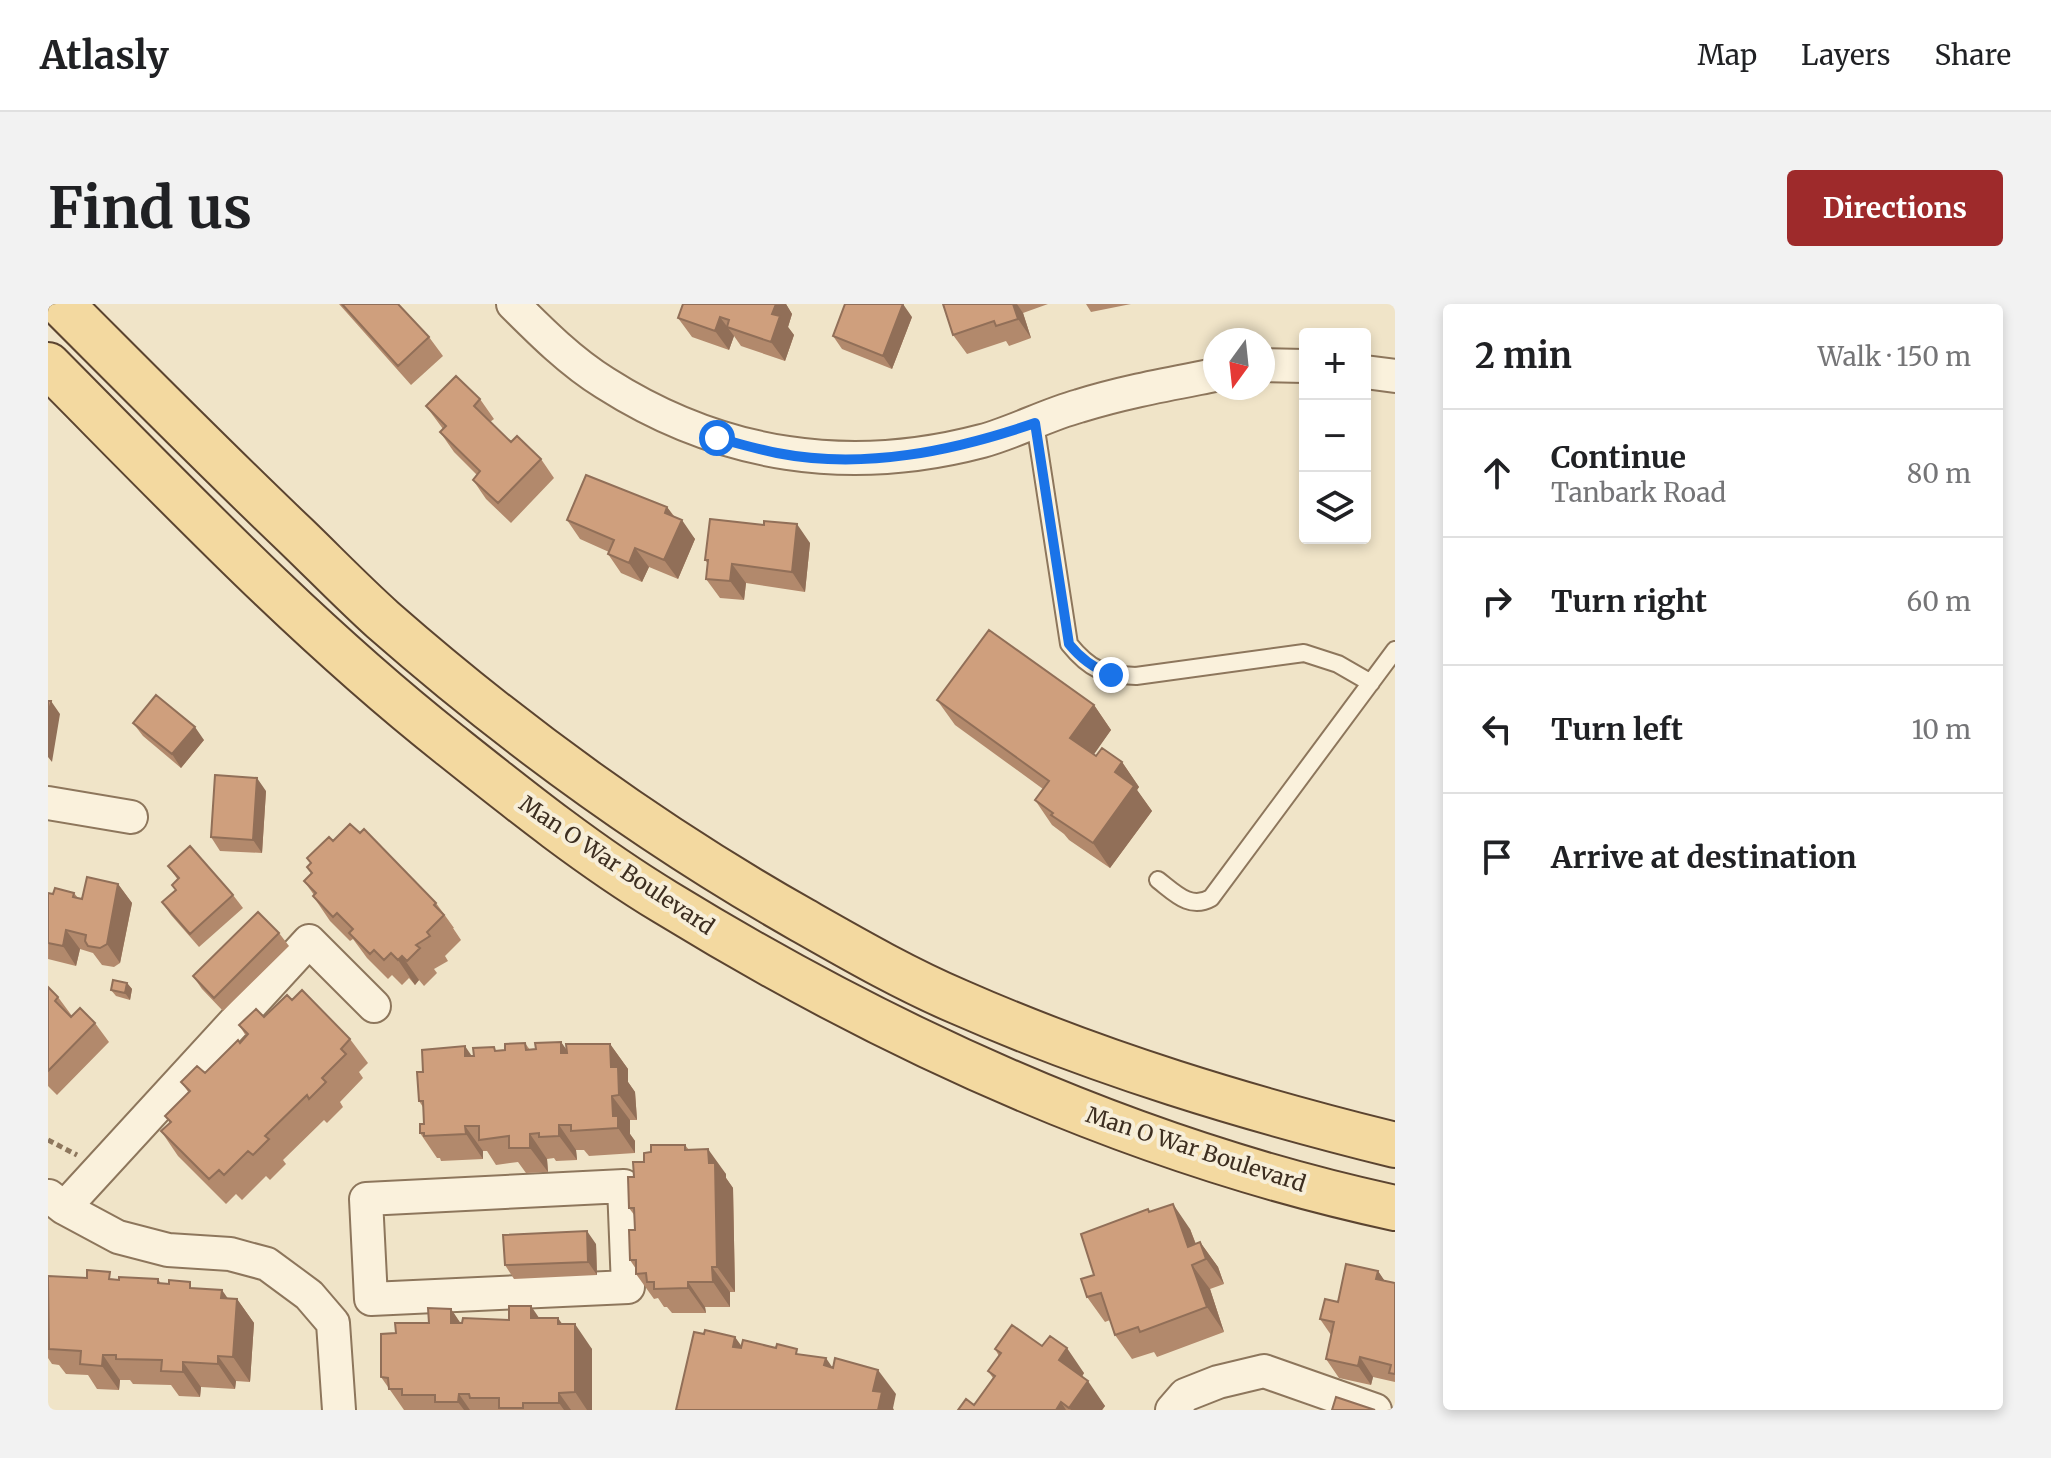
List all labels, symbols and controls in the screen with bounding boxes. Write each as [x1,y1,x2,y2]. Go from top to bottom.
text: Atlasly [40,32,169,79]
text: Map [1697,37,1757,73]
text: Layers [1801,37,1890,73]
text: Share [1934,37,2011,73]
button: Directions [1787,170,2003,246]
text: Find us [48,173,252,243]
north arrow [1203,328,1275,400]
map controls [1299,328,1371,544]
button: + [1299,328,1371,400]
text: 2 min [1475,335,1572,377]
text: Walk · 150 m [1818,340,1971,373]
button: − [1299,400,1371,472]
route start [699,420,735,456]
text: Continue [1551,438,1686,476]
icon: ahead [1475,451,1519,495]
text: 80 m [1907,457,1971,490]
button: layers [1299,472,1371,544]
text: Tanbark Road [1551,476,1726,509]
icon: right [1475,579,1519,623]
text: Turn right [1551,582,1707,620]
text: 60 m [1907,585,1971,618]
route end [1093,657,1129,693]
icon: left [1475,707,1519,751]
text: Turn left [1551,710,1683,748]
text: 10 m [1912,713,1971,746]
street label: Man O War Boulevard [514,789,720,941]
icon: arrive [1475,835,1519,879]
text: Arrive at destination [1551,838,1857,876]
street label: Man O War Boulevard [1083,1100,1309,1198]

